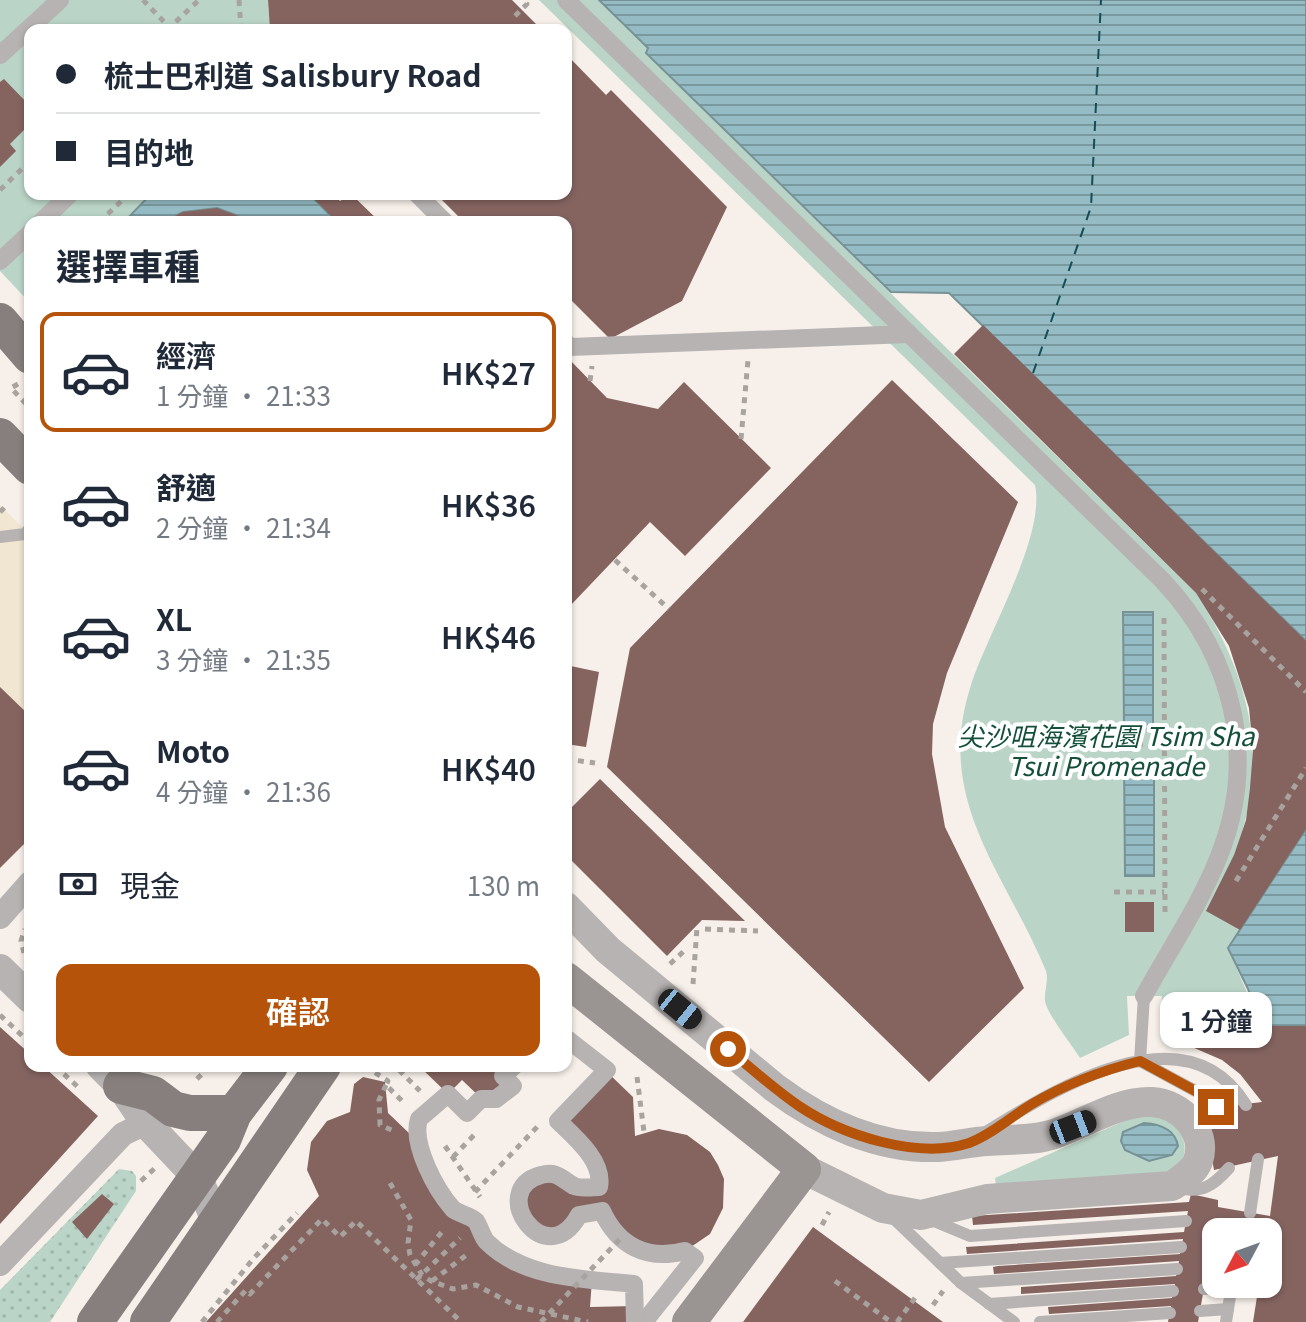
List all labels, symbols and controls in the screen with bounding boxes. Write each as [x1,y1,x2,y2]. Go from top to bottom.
text: 梳士巴利道 Salisbury Road [104,52,482,96]
text: 目的地 [104,129,194,173]
text: 選擇車種 [56,238,200,290]
text: 經濟 [156,332,216,376]
icon: car [60,336,132,408]
text: HK$27 [441,350,536,394]
text: 1 分鐘 · 21:33 [156,376,331,413]
text: 舒適 [156,464,216,508]
icon: car [60,468,132,540]
text: HK$36 [441,482,536,526]
text: 2 分鐘 · 21:34 [156,508,331,545]
text: XL [156,596,192,640]
icon: car [60,600,132,672]
text: HK$46 [441,614,536,658]
text: 3 分鐘 · 21:35 [156,640,331,677]
park label: 尖沙咀海濱花園 Tsim Sha Tsui Promenade [958,716,1256,783]
text: Moto [156,728,230,772]
icon: car [60,732,132,804]
text: HK$40 [441,746,536,790]
text: 4 分鐘 · 21:36 [156,772,331,809]
icon: cash [56,862,100,906]
text: 現金 [120,862,180,906]
text: 130 m [467,866,540,903]
button: 確認 [56,964,540,1056]
car [654,985,706,1033]
callout: 1 分鐘 [1160,991,1272,1047]
text: 1 分鐘 [1180,1001,1252,1038]
route start [710,1031,746,1067]
route end [1198,1089,1234,1125]
car [1046,1107,1100,1147]
north arrow [1202,1218,1282,1298]
map controls [1202,1218,1282,1298]

